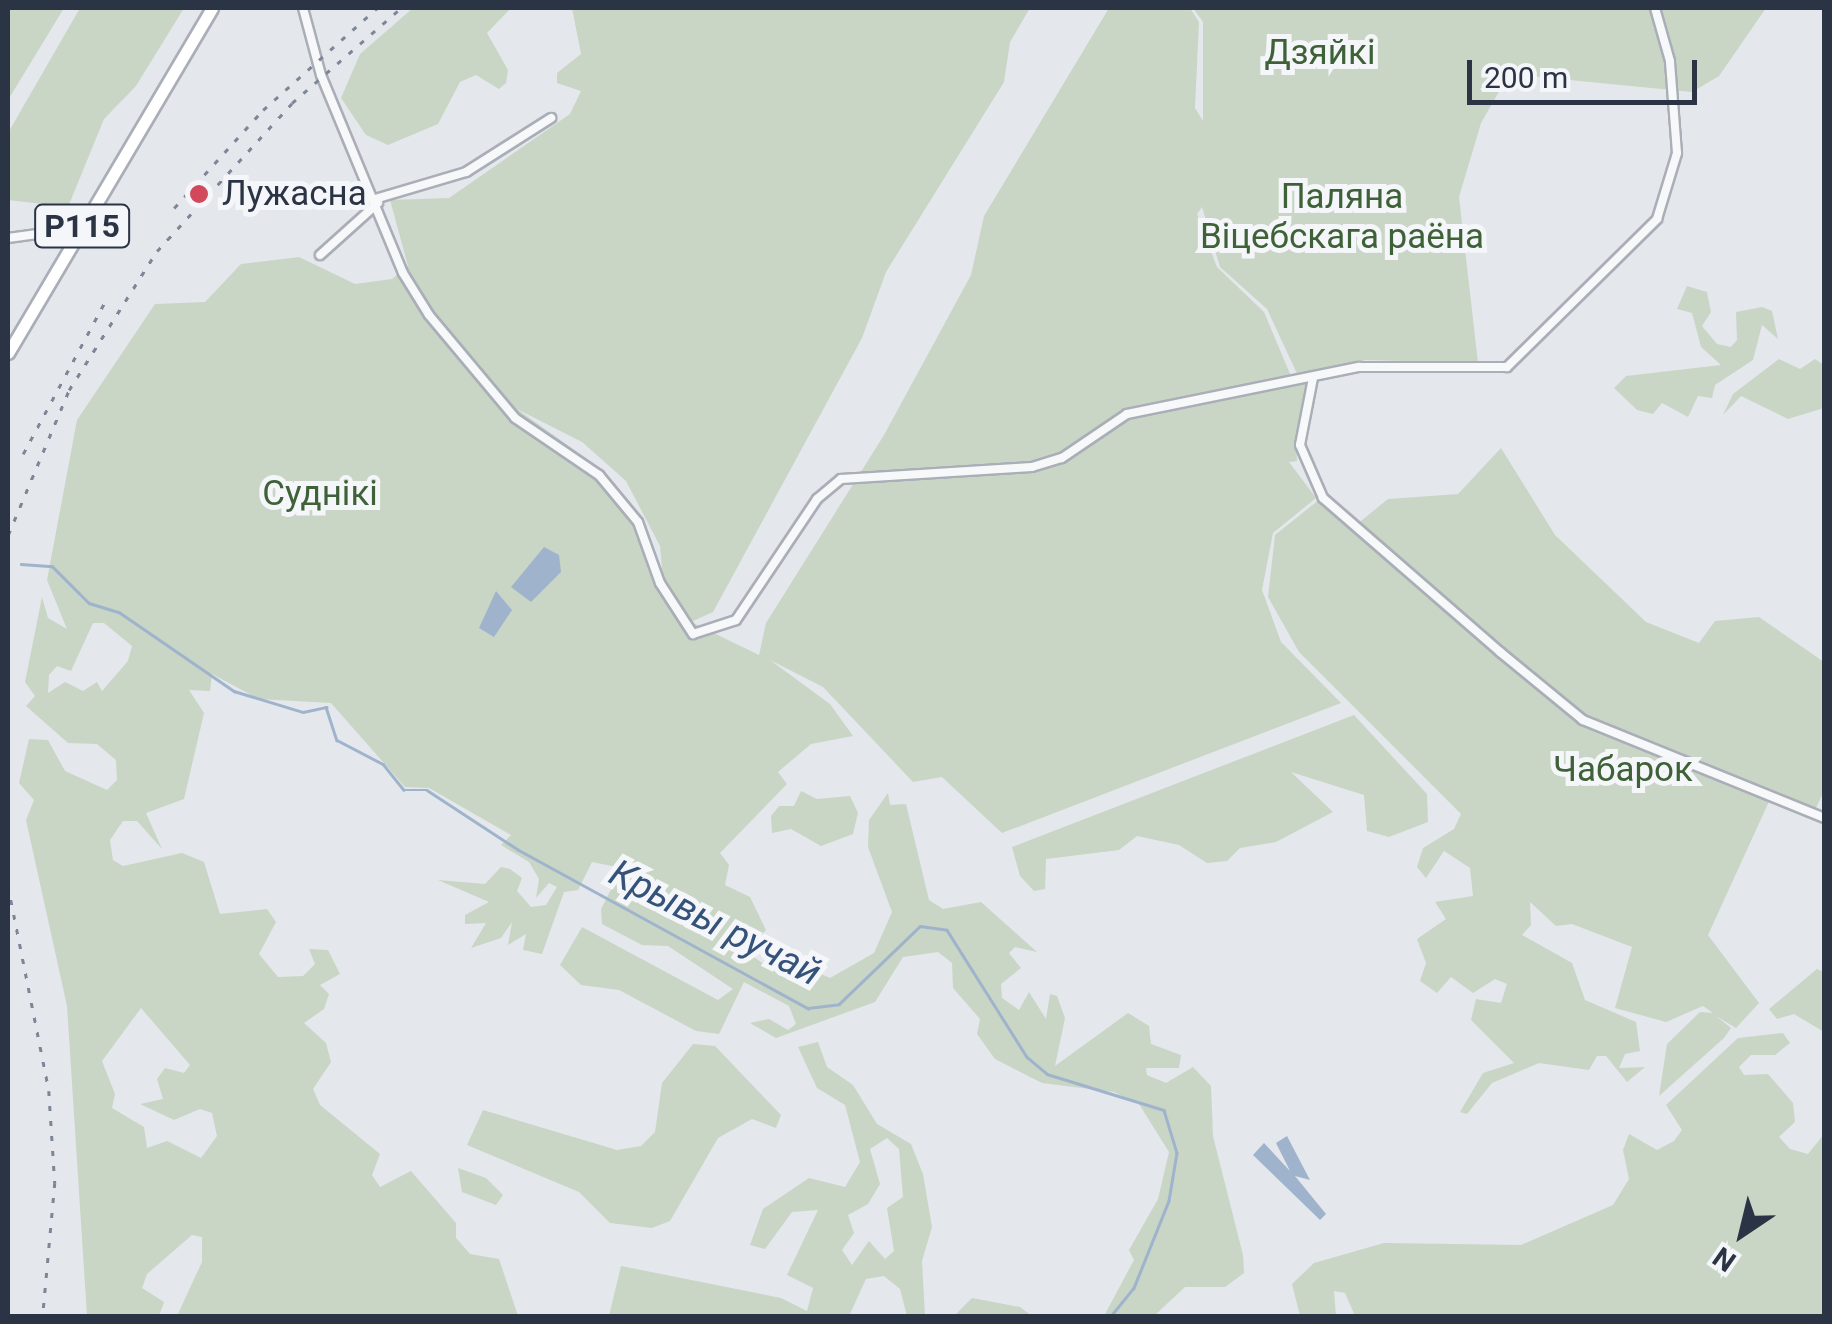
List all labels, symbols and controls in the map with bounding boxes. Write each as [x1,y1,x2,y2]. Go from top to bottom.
park label: Дзяйкі [1265,32,1375,74]
scale bar [1472,40,1702,102]
text: 200 m [1484,60,1568,95]
place label: Лужасна [222,173,367,215]
park label: Паляна Віцебскага раёна [1200,176,1484,258]
marker: Лужасна [186,181,212,207]
road number: Р115 [32,199,132,253]
park label: Суднікі [262,473,378,515]
park label: Чабарок [1553,749,1693,791]
water label: Крывы ручай [602,850,828,996]
north arrow [1692,1184,1792,1284]
text: N [1707,1240,1742,1278]

